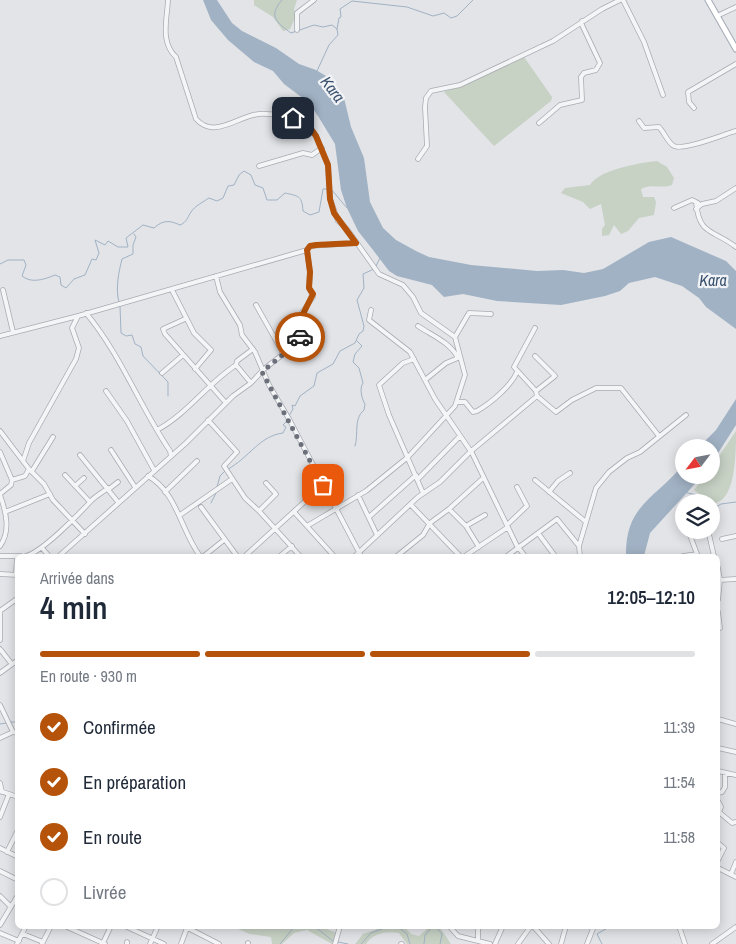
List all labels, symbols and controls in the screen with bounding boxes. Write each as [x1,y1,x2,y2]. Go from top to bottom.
water label: Kara [316,71,350,107]
pin [272,97,314,139]
icon: home [279,104,307,132]
water label: Kara [699,269,727,291]
courier [275,312,325,362]
icon: car [286,323,314,351]
north arrow [675,439,720,484]
map controls [675,439,720,539]
pin [302,464,344,506]
icon: bag [309,471,337,499]
button: layers [675,494,720,539]
text: Arrivée dans [40,567,114,589]
text: 12:05–12:10 [607,584,695,610]
text: 4 min [40,586,108,629]
text: En route · 930 m [40,665,137,687]
icon: check [40,713,68,741]
text: Confirmée [83,714,156,740]
text: 11:39 [663,716,695,738]
icon: check [40,768,68,796]
text: En préparation [83,769,186,795]
text: 11:54 [663,771,695,793]
icon: check [40,823,68,851]
text: En route [83,824,142,850]
text: 11:58 [663,826,695,848]
text: Livrée [83,879,126,905]

